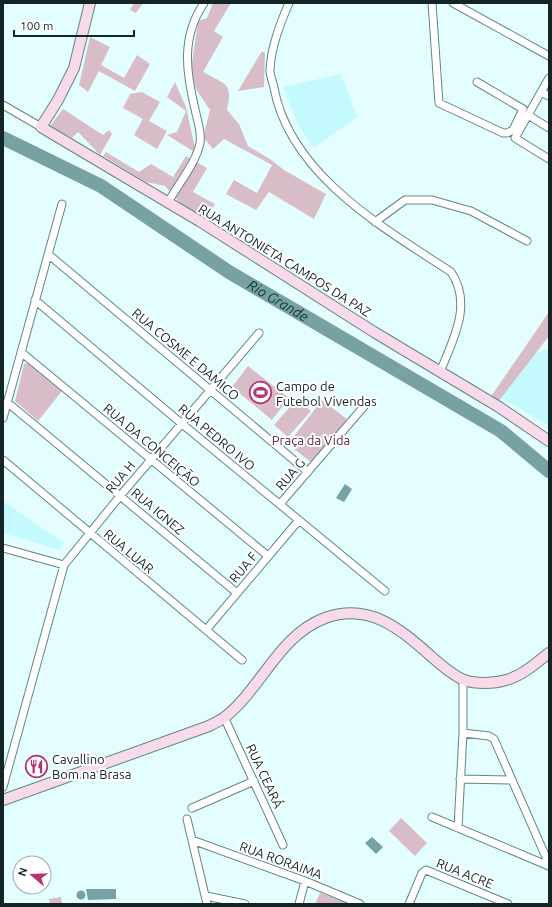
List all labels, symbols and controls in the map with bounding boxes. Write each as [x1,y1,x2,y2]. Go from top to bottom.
scale bar [14,12,134,38]
text: 100 m [20,19,53,32]
street label: RUA ANTONIETA CAMPOS DA PAZ [196,201,374,319]
water label: Rio Grande [245,277,311,325]
street label: RUA COSME E DAMICO [130,305,242,403]
place label: Campo de Futebol Vivendas [276,379,377,408]
sports icon: Campo de Futebol Vivendas [247,380,273,406]
street label: RUA DA CONCEIÇÃO [101,401,203,489]
street label: RUA PEDRO IVO [176,401,258,473]
park label: Praça da Vida [272,433,350,447]
street label: RUA G [273,455,307,493]
street label: RUA H [103,458,137,496]
street label: RUA IGNEZ [129,485,187,537]
street label: RUA LUAR [101,526,157,576]
street label: RUA F [226,549,260,585]
street label: RUA CEARÁ [244,741,287,811]
place label: Cavallino Bom na Brasa [52,752,131,781]
restaurant icon: Cavallino Bom na Brasa [24,753,50,779]
street label: RUA RORAIMA [238,839,325,882]
north arrow [12,855,52,895]
street label: RUA ACRE [435,855,495,891]
text: N [16,866,30,878]

